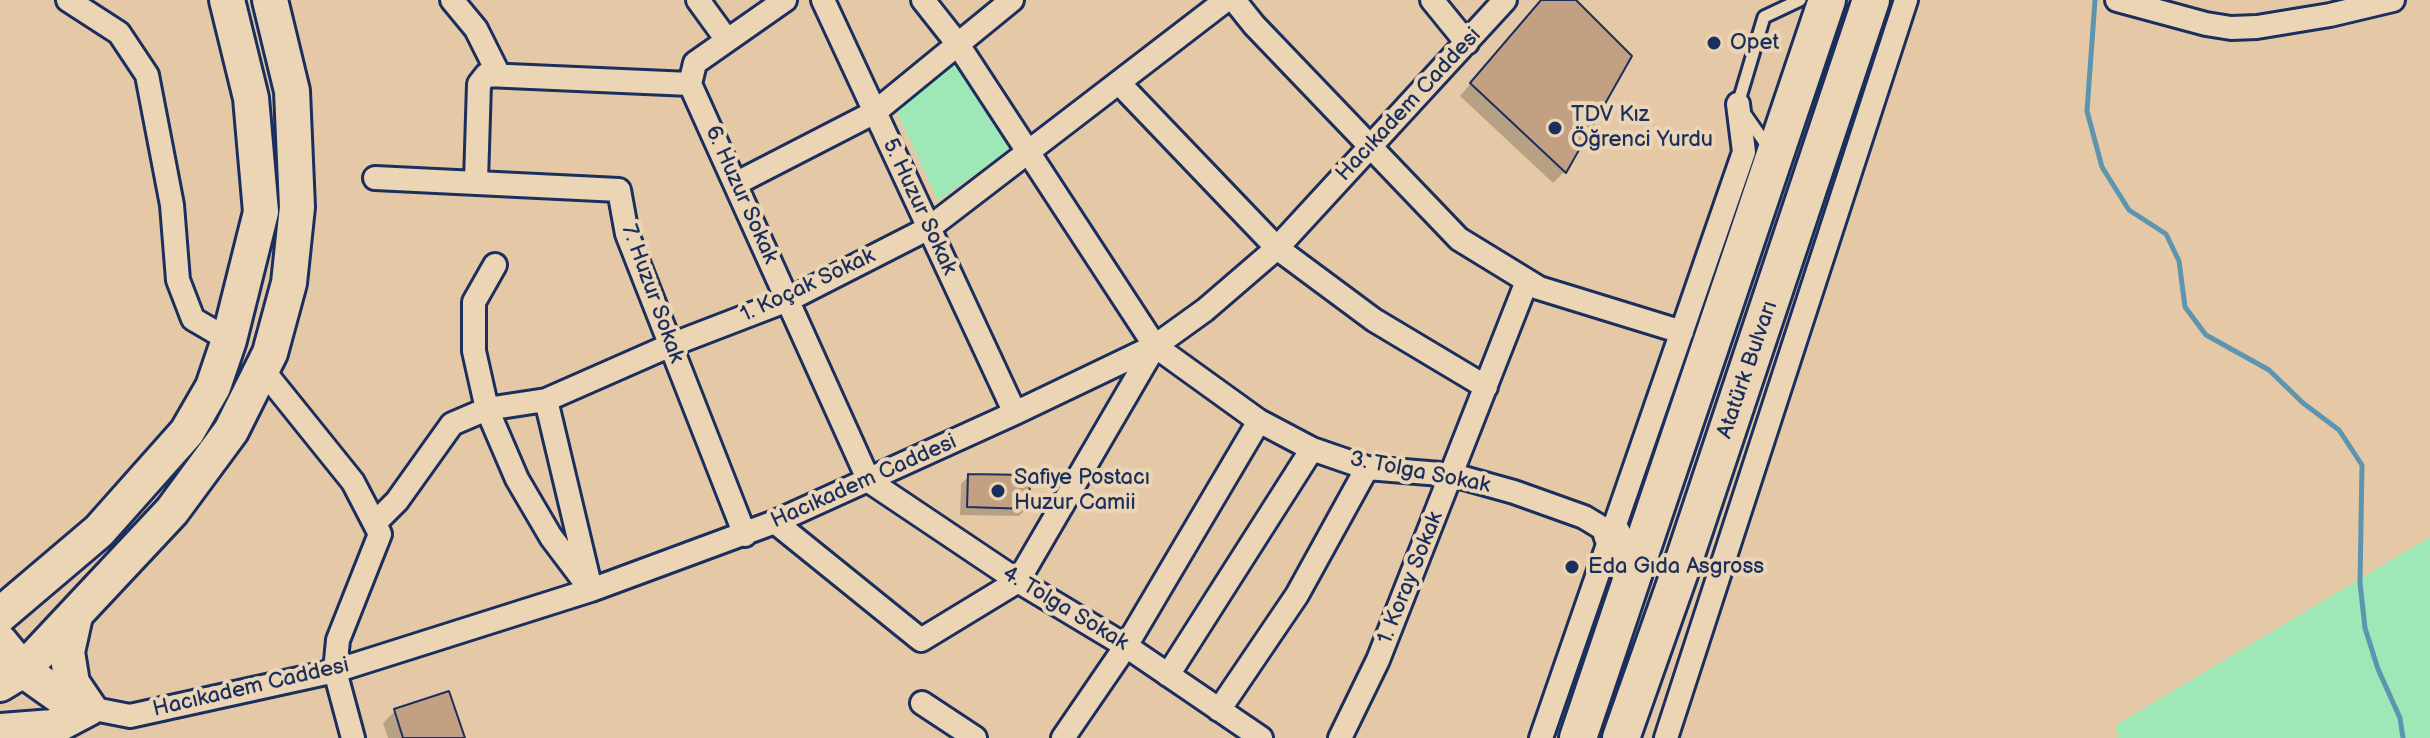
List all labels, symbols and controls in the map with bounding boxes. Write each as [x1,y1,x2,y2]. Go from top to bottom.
street label: Hacıkadem Caddesi [1331,23,1487,187]
place label: Opet [1730,30,1779,56]
marker: Opet [1705,34,1723,52]
place label: TDV Kız Öğrenci Yurdu [1571,102,1713,154]
marker: TDV Kız Öğrenci Yurdu [1546,119,1564,137]
street label: 6. Huzur Sokak [699,122,783,268]
street label: 5. Huzur Sokak [876,135,962,279]
street label: 7. Huzur Sokak [615,221,689,367]
street label: 1. Koçak Sokak [736,243,880,329]
street label: Atatürk Bulvarı [1712,298,1784,442]
street label: Hacıkadem Caddesi [767,429,961,535]
street label: 3. Tolga Sokak [1348,446,1492,500]
place label: Safiye Postacı Huzur Camii [1014,465,1150,516]
marker: Safiye Postacı Huzur Camii [989,482,1007,500]
street label: 1. Koray Sokak [1372,508,1450,648]
place label: Eda Gıda Asgross [1588,554,1764,580]
marker: Eda Gıda Asgross [1563,558,1581,576]
street label: 4. Tolga Sokak [997,561,1133,657]
street label: Hacıkadem Caddesi [150,653,352,723]

